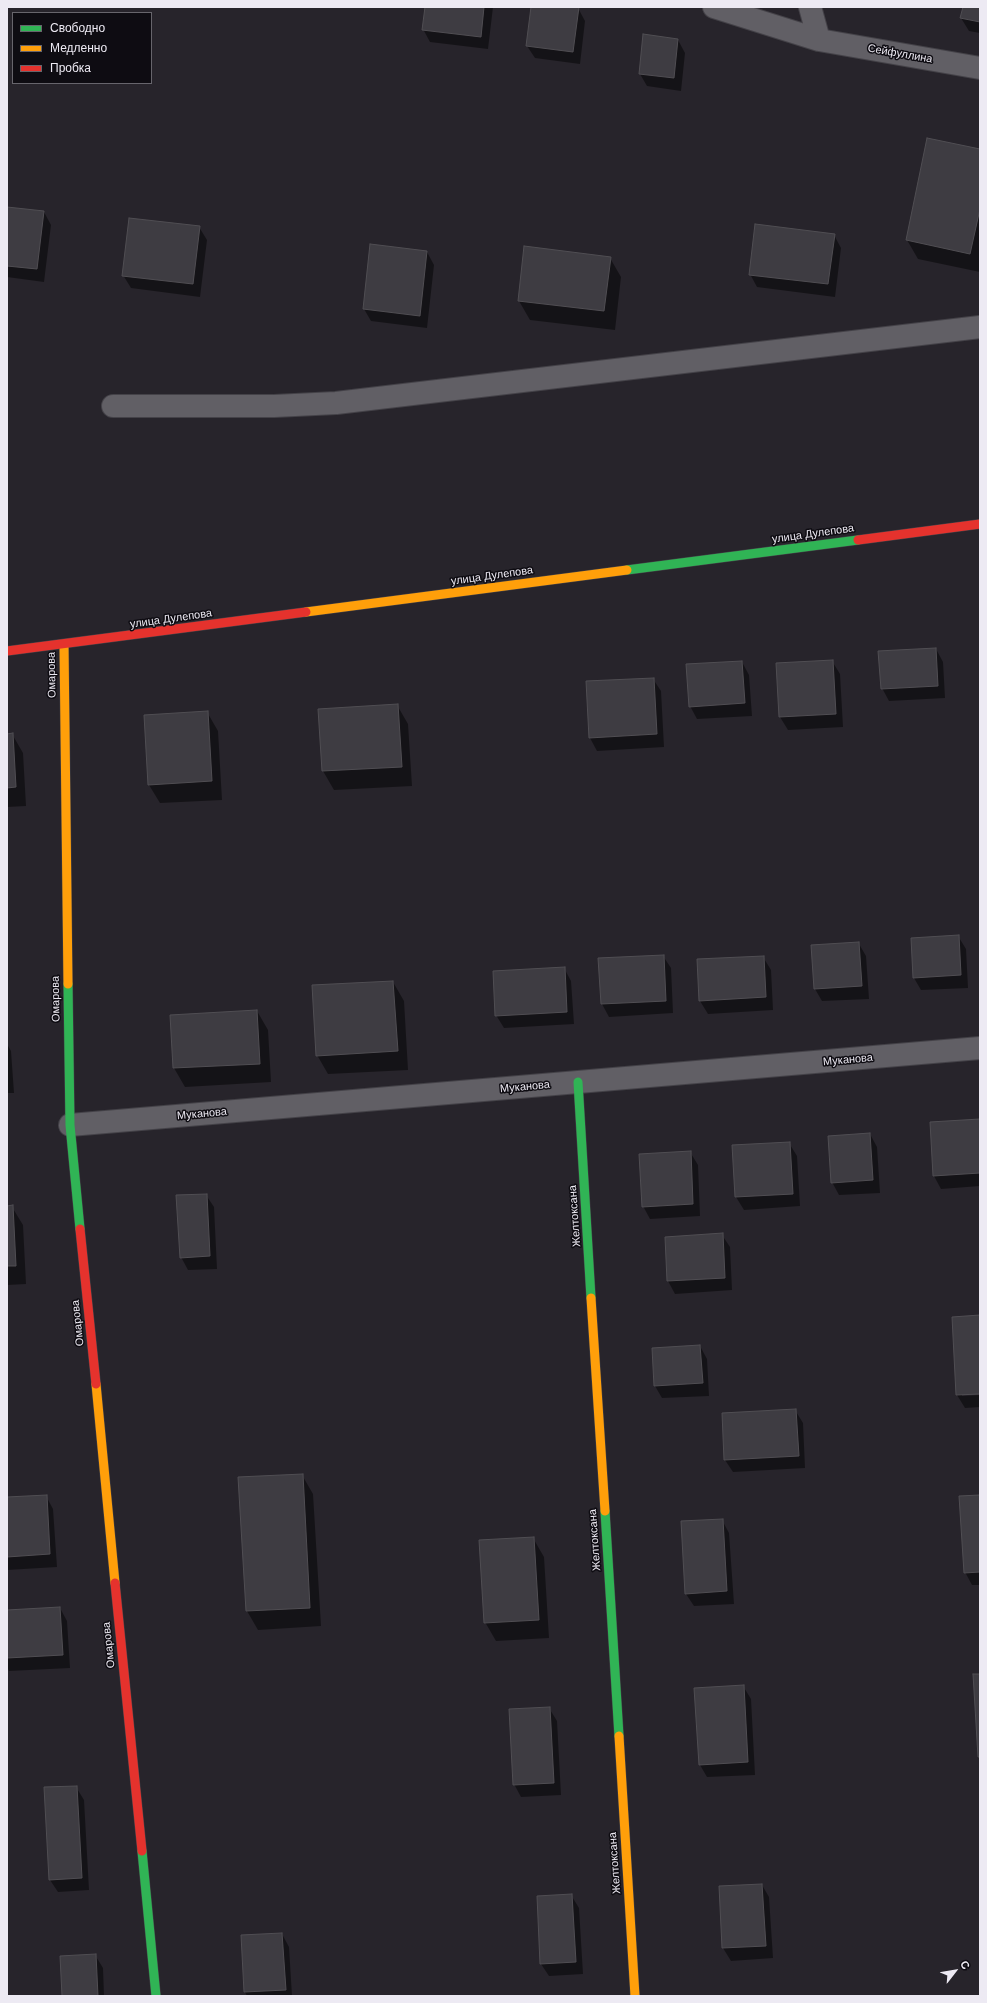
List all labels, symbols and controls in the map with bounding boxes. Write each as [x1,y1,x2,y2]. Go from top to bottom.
legend [12,12,152,84]
text: Свободно [50,21,105,35]
text: Медленно [50,41,107,55]
street label: Сейфуллина [867,42,933,66]
text: Пробка [50,61,91,75]
street label: улица Дулепова [771,522,855,546]
street label: улица Дулепова [450,564,534,588]
street label: улица Дулепова [129,607,213,631]
street label: Омарова [45,652,59,698]
street label: Омарова [49,976,63,1022]
street label: Муканова [823,1051,873,1069]
street label: Муканова [500,1078,550,1096]
street label: Муканова [177,1105,227,1123]
street label: Желтоксана [566,1185,584,1247]
street label: Омарова [69,1299,87,1347]
street label: Желтоксана [586,1509,604,1571]
street label: Омарова [100,1621,118,1669]
street label: Желтоксана [606,1832,624,1894]
north arrow [935,1951,975,1991]
text: С [958,1958,972,1971]

